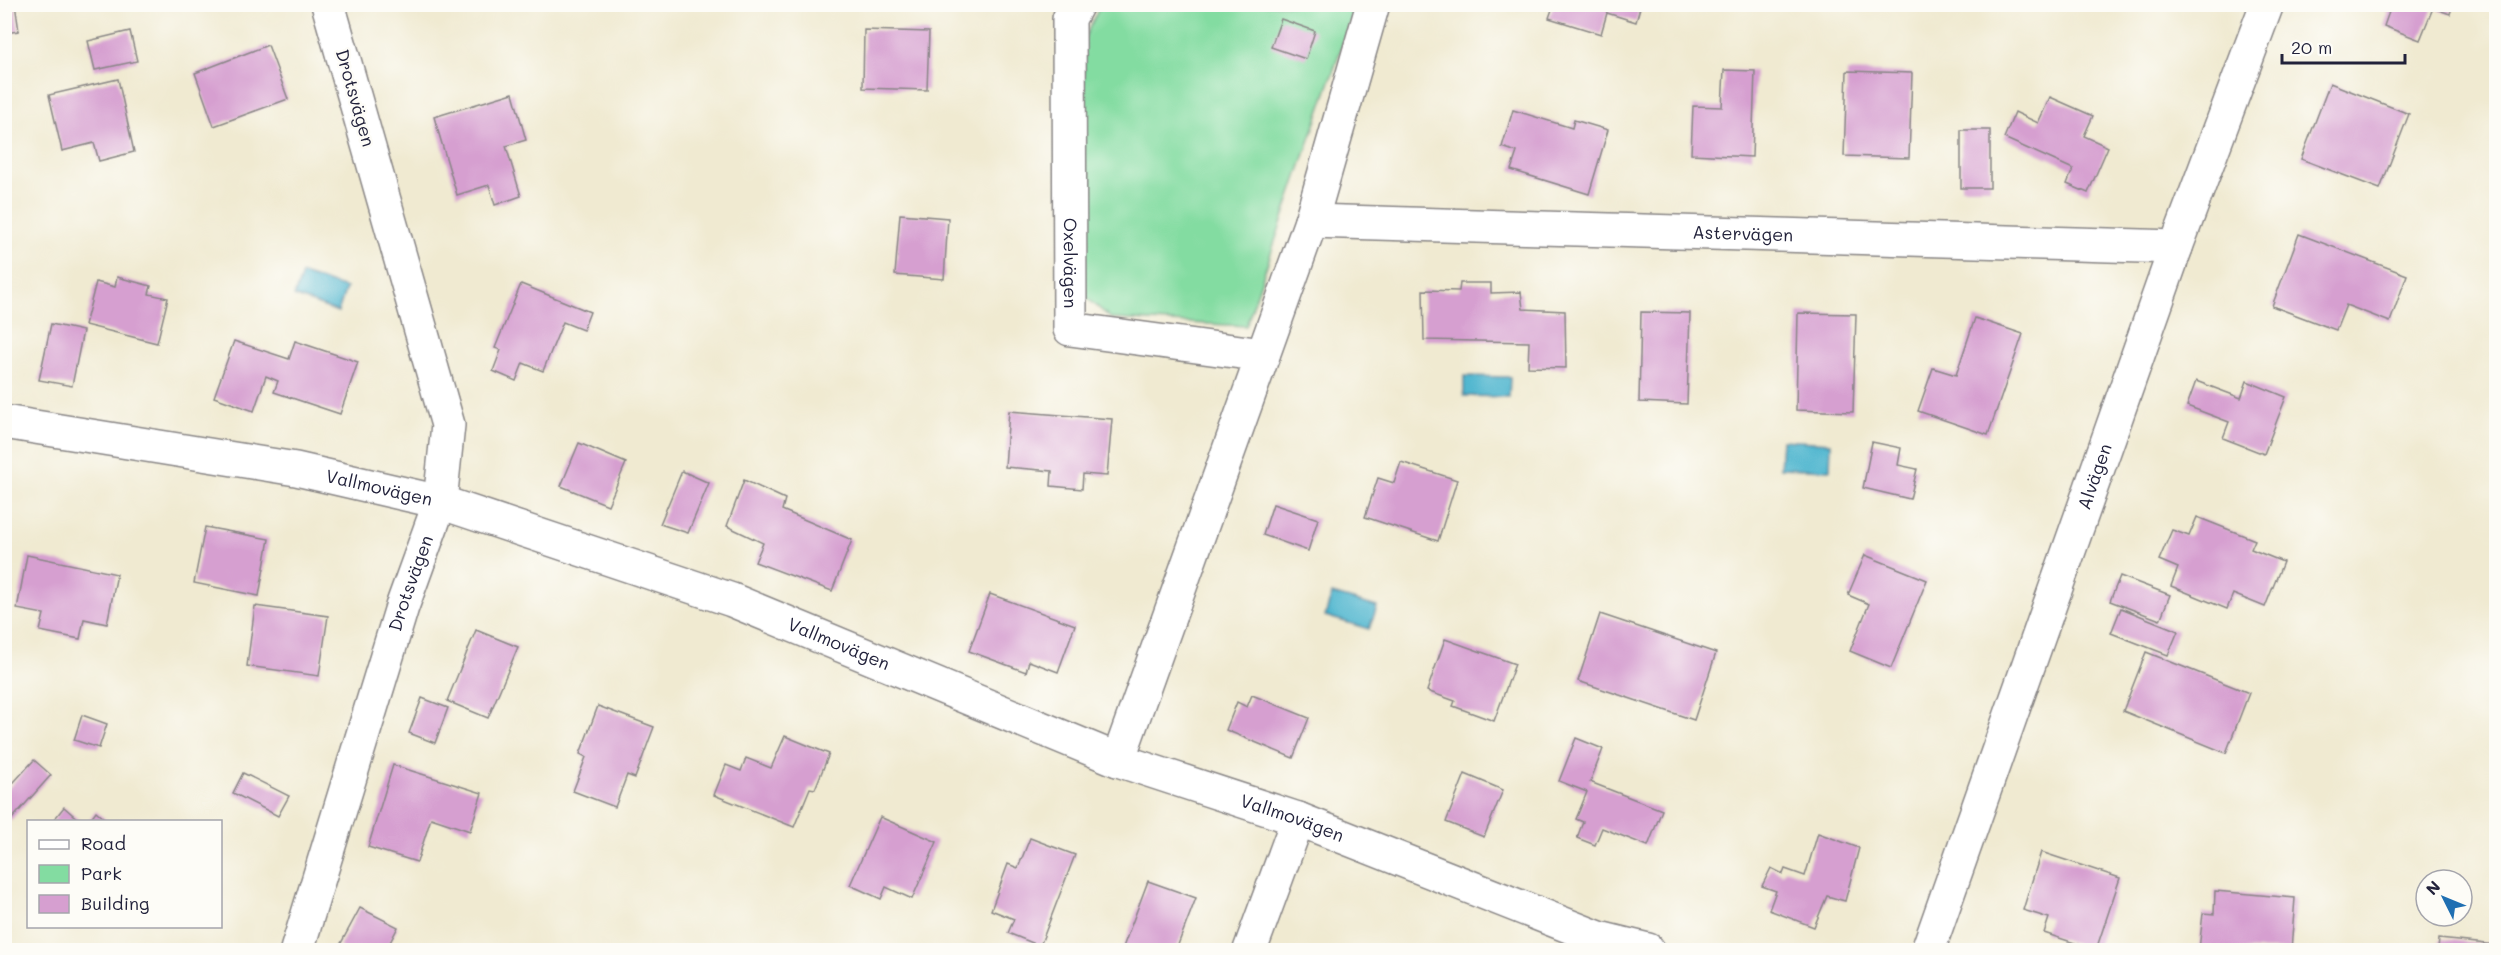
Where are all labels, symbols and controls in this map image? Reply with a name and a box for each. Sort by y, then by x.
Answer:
scale bar [2282,27,2405,65]
text: 20 m [2291,35,2332,59]
street label: Drotsvägen [331,46,381,149]
street label: Oxelvägen [1059,218,1083,308]
street label: Astervägen [1692,219,1794,246]
street label: Alvägen [2071,440,2117,513]
street label: Vallmovägen [324,463,435,511]
street label: Drotsvägen [382,532,438,634]
street label: Vallmovägen [784,611,894,675]
street label: Vallmovägen [1238,788,1348,847]
legend [27,820,222,928]
text: Road [81,831,126,855]
text: Park [81,861,122,885]
north arrow [2414,868,2474,928]
text: N [2421,876,2444,899]
text: Building [81,891,149,915]

